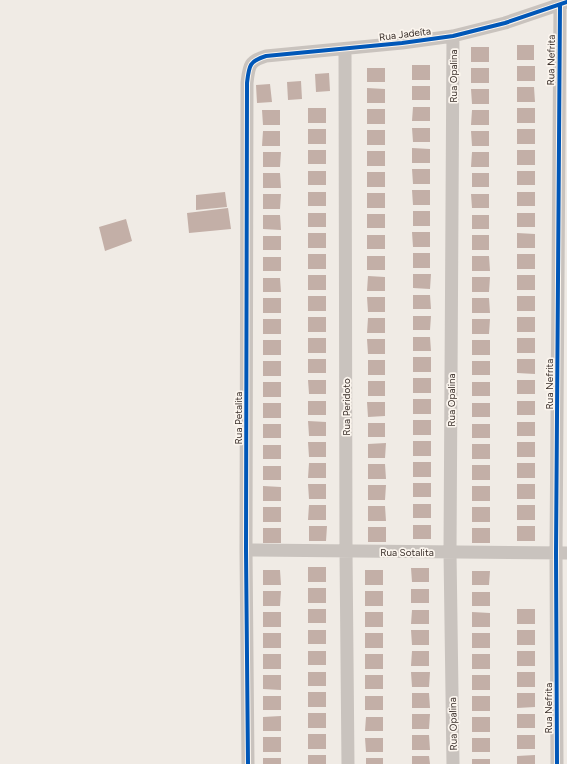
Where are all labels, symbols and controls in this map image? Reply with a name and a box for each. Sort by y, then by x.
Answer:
street label: Rua Jadeíta [378,24,432,44]
street label: Rua Nefrita [544,34,558,86]
street label: Rua Opalina [447,49,460,103]
street label: Rua Nefrita [543,359,556,409]
street label: Rua Opalina [445,373,458,427]
street label: Rua Peridoto [340,378,353,436]
street label: Rua Petalita [232,392,245,444]
street label: Rua Sotalita [380,546,434,559]
street label: Rua Nefrita [542,683,555,733]
street label: Rua Opalina [446,697,460,751]

